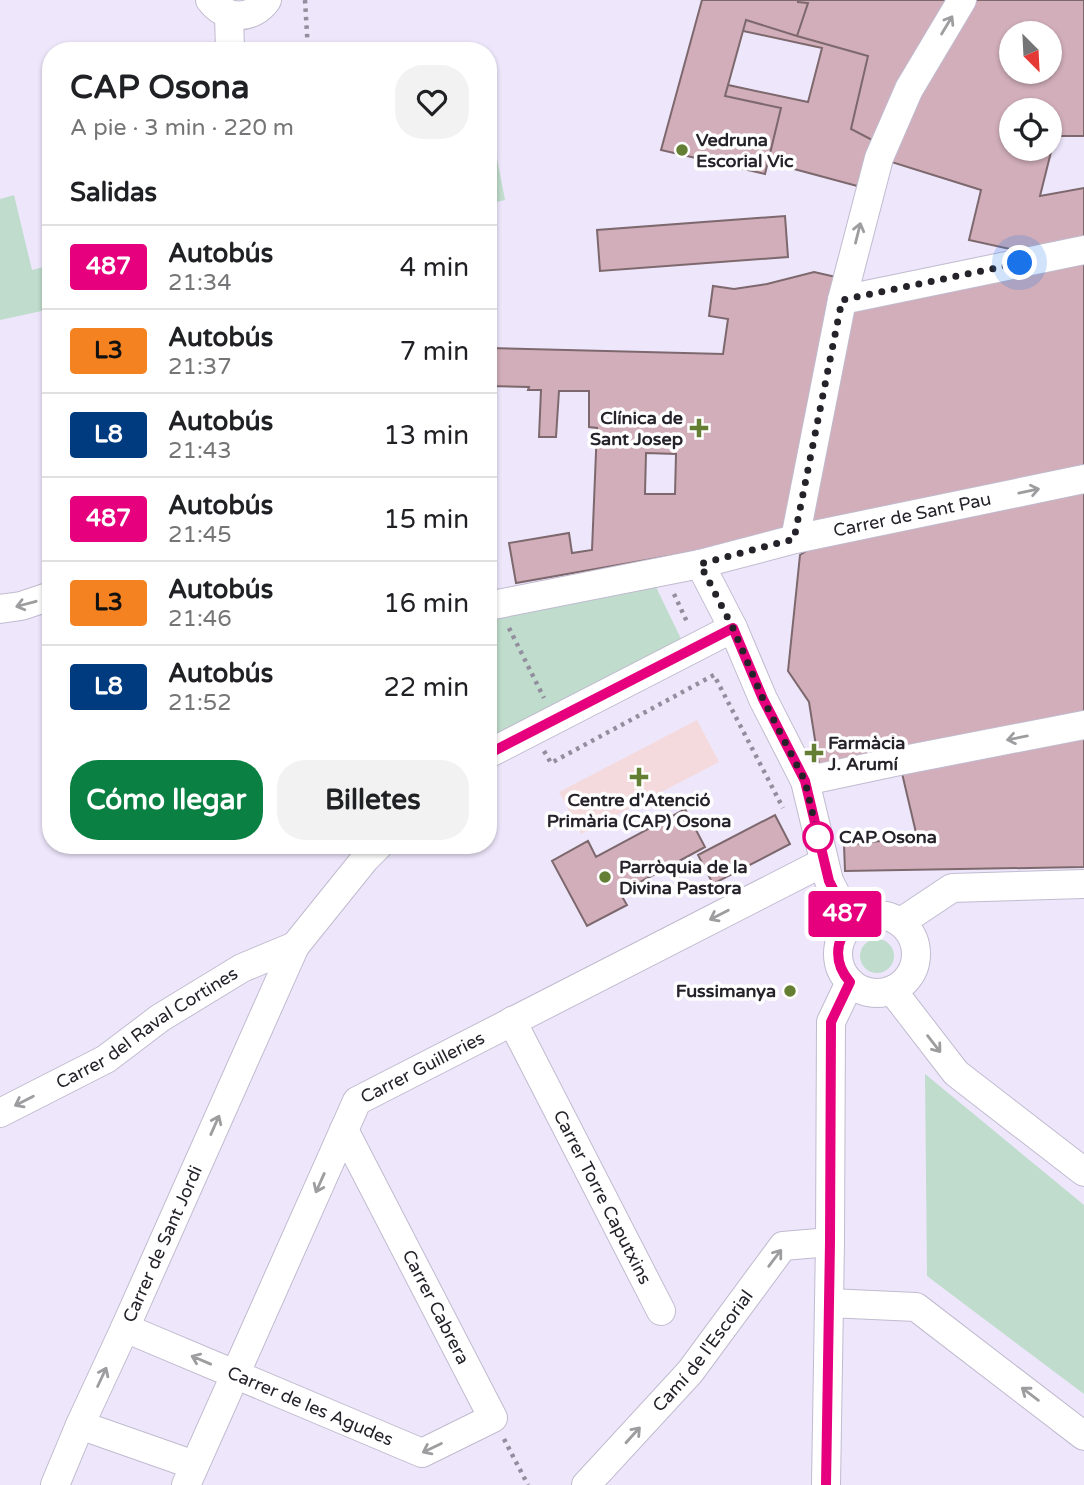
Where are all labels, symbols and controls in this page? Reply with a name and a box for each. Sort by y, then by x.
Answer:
one-way arrow [940,16,954,36]
north arrow [999,21,1062,84]
map controls [999,21,1062,161]
button: heart [395,65,469,139]
text: CAP Osona [70,68,249,107]
button: locate [999,98,1062,161]
text: A pie · 3 min · 220 m [70,114,294,142]
place label: Vedruna Escorial Vic [696,129,794,172]
marker: Vedruna Escorial Vic [674,142,690,158]
text: Salidas [70,177,157,208]
one-way arrow [852,223,865,245]
text: Autobús [168,238,273,269]
your location [1002,245,1037,280]
text: 487 [86,252,131,281]
text: 4 min [400,252,469,283]
text: 21:34 [168,269,232,297]
text: Autobús [168,322,273,353]
text: L3 [94,336,123,365]
text: 7 min [400,336,469,367]
text: 21:37 [168,353,232,381]
text: Autobús [168,406,273,437]
place label: Clínica de Sant Josep [590,407,683,450]
marker: Clínica de Sant Josep [689,418,709,438]
text: L8 [94,420,123,449]
text: 13 min [383,420,469,451]
text: 21:43 [168,437,232,465]
one-way arrow [1017,483,1040,497]
street label: Carrer de Sant Pau [831,488,993,542]
text: Autobús [168,490,273,521]
text: 487 [86,504,131,533]
text: 15 min [383,504,469,535]
text: 21:45 [168,521,232,549]
text: Autobús [168,574,273,605]
text: L3 [94,588,123,617]
text: 16 min [383,588,469,619]
one-way arrow [15,598,37,611]
text: 21:46 [168,605,232,633]
text: Autobús [168,658,273,689]
text: L8 [94,672,123,701]
text: 22 min [383,672,469,703]
text: 21:52 [168,689,232,717]
place label: Farmàcia J. Arumí [827,732,905,775]
one-way arrow [1006,732,1029,745]
marker: Farmàcia J. Arumí [806,745,822,761]
button: Cómo llegar [70,760,263,840]
button: Billetes [277,760,469,840]
marker: Centre d'Atenció Primària (CAP) Osona [629,767,649,787]
place label: Centre d'Atenció Primària (CAP) Osona [547,789,731,832]
marker: CAP Osona [803,822,833,852]
place label: CAP Osona [839,826,937,848]
place label: Parròquia de la Divina Pastora [619,856,748,899]
marker: Parròquia de la Divina Pastora [597,869,613,885]
line badge: 487 [805,891,885,937]
text: 487 [822,899,868,928]
one-way arrow [709,909,730,923]
street label: Carrer del Raval Cortines [52,962,242,1094]
place label: Fussimanya [676,980,776,1002]
marker: Fussimanya [782,983,798,999]
street label: Carrer Guilleries [357,1027,488,1108]
one-way arrow [926,1034,941,1053]
one-way arrow [14,1094,34,1108]
street label: Carrer Torre Caputxins [549,1106,656,1288]
one-way arrow [209,1115,222,1136]
street label: Carrer de Sant Jordi [118,1162,207,1326]
one-way arrow [313,1172,326,1193]
street label: Carrer Cabrera [398,1246,474,1368]
one-way arrow [767,1248,782,1267]
street label: Camí de l'Escorial [648,1286,758,1417]
one-way arrow [190,1353,212,1366]
street label: Carrer de les Agudes [224,1361,397,1451]
one-way arrow [96,1367,109,1389]
one-way arrow [1021,1387,1040,1402]
one-way arrow [624,1427,641,1444]
one-way arrow [422,1442,443,1455]

